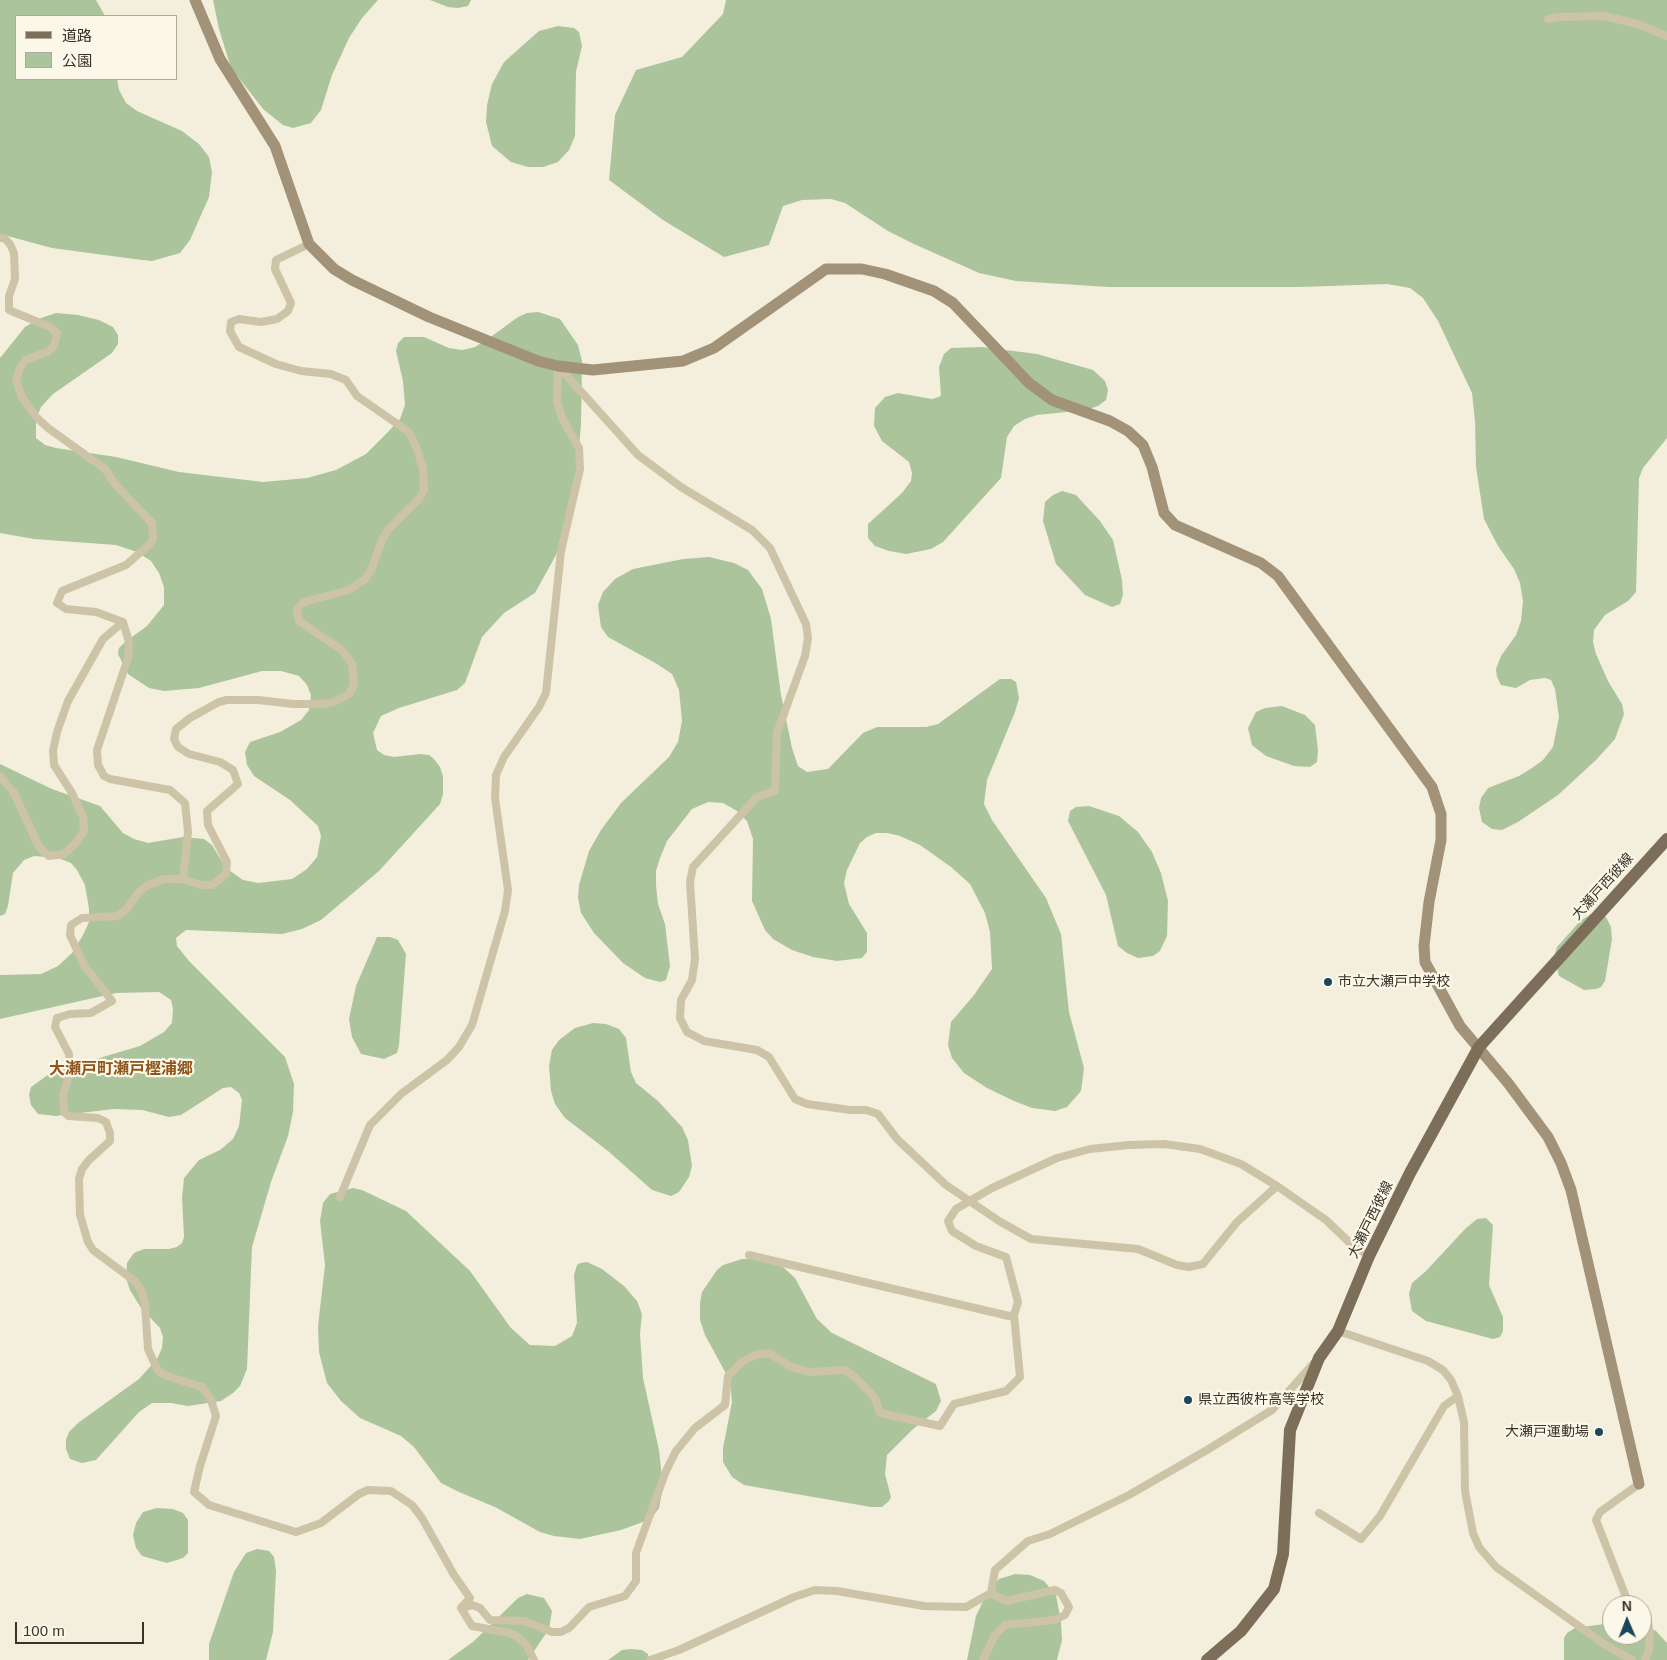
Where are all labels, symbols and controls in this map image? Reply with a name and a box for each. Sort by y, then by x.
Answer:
legend [15,15,178,80]
text: 道路 [62,27,92,44]
text: 公園 [62,52,92,69]
street label: 大瀬戸西彼線 [1569,850,1637,924]
place label: 市立大瀬戸中学校 [1338,974,1450,990]
marker: 市立大瀬戸中学校 [1322,976,1334,988]
district label: 大瀬戸町瀬戸樫浦郷 [49,1060,193,1080]
street label: 大瀬戸西彼線 [1345,1179,1397,1261]
place label: 県立西彼杵高等学校 [1198,1392,1324,1408]
marker: 県立西彼杵高等学校 [1182,1394,1194,1406]
place label: 大瀬戸運動場 [1505,1424,1589,1440]
marker: 大瀬戸運動場 [1593,1426,1605,1438]
north arrow [1602,1595,1652,1645]
text: N [1622,1598,1632,1614]
scale bar [18,1612,146,1644]
text: 100 m [23,1622,65,1639]

